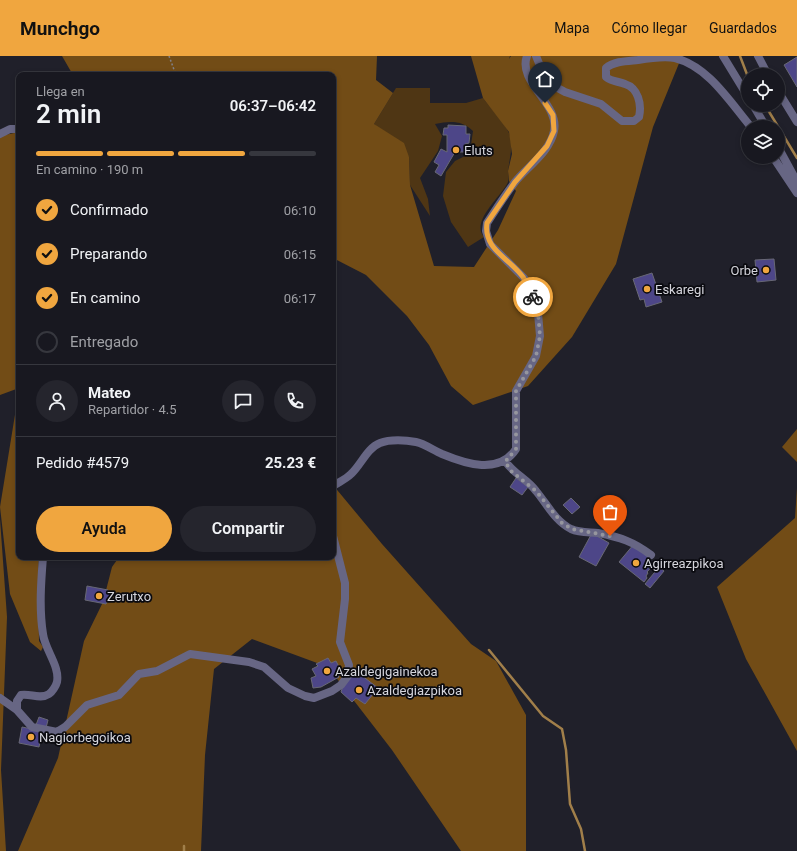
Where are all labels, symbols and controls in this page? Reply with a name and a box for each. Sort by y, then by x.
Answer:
text: Munchgo [20,17,100,40]
text: Mapa [554,20,590,36]
text: Cómo llegar [612,20,687,36]
text: Guardados [709,20,777,36]
pin [528,62,562,103]
icon: home [534,68,556,90]
map controls [741,68,785,164]
button: locate [741,68,785,112]
text: Llega en [36,84,85,99]
text: 06:37–06:42 [230,97,316,115]
text: 2 min [36,99,101,129]
button: layers [741,120,785,164]
place label: Eluts [464,143,493,158]
marker: Eluts [451,145,461,155]
text: En camino · 190 m [36,162,143,177]
icon: check [36,199,58,221]
text: Confirmado [70,201,148,219]
text: 06:10 [284,203,316,218]
icon: check [36,243,58,265]
text: Preparando [70,245,147,263]
text: 06:15 [284,247,316,262]
place label: Orbe [730,263,758,278]
marker: Orbe [761,265,771,275]
courier [513,277,553,317]
place label: Eskaregi [655,282,704,297]
marker: Eskaregi [642,284,652,294]
icon: bike [522,286,544,308]
icon: check [36,287,58,309]
text: En camino [70,289,140,307]
text: 06:17 [284,291,316,306]
text: Entregado [70,333,138,351]
button: person [36,380,78,422]
button: chat [222,380,264,422]
button: phone [274,380,316,422]
text: Mateo [88,384,131,402]
text: Repartidor · 4.5 [88,402,176,417]
text: Pedido #4579 [36,454,129,472]
text: 25.23 € [265,454,316,472]
pin [593,495,627,536]
icon: bag [599,501,621,523]
button: Ayuda [36,506,172,552]
button: Compartir [180,506,316,552]
place label: Agirreazpikoa [644,556,724,571]
marker: Agirreazpikoa [631,558,641,568]
place label: Zerutxo [107,589,151,604]
marker: Zerutxo [94,591,104,601]
place label: Azaldegigainekoa [335,664,438,679]
marker: Azaldegigainekoa [322,666,332,676]
place label: Azaldegiazpikoa [367,683,462,698]
marker: Azaldegiazpikoa [354,685,364,695]
place label: Nagiorbegoikoa [39,730,131,745]
marker: Nagiorbegoikoa [26,732,36,742]

